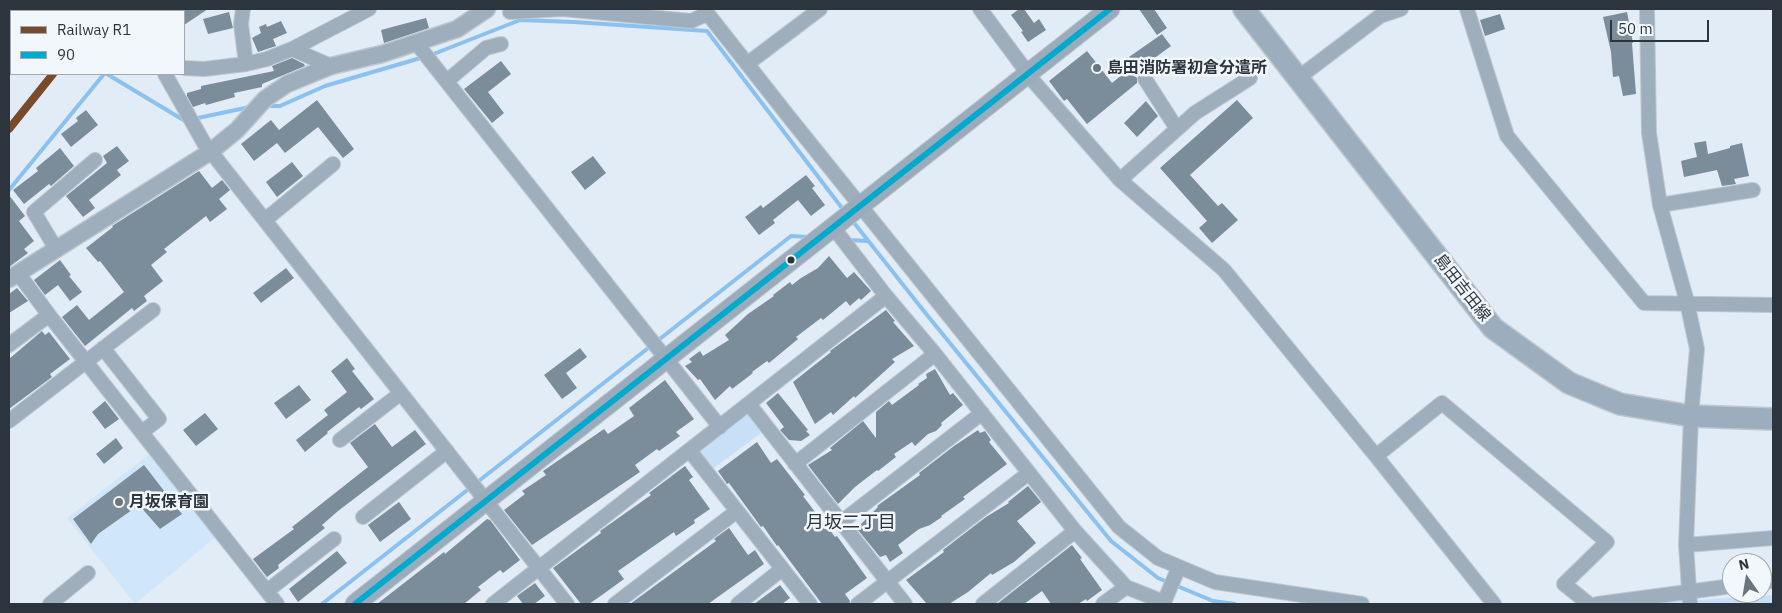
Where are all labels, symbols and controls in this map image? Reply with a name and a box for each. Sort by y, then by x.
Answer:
legend [10,10,185,75]
scale bar [1612,10,1711,42]
text: 50 m [1618,19,1653,38]
text: Railway R1 [57,20,131,39]
text: 90 [57,45,75,64]
place label: 島田消防署初倉分遣所 [1107,58,1267,78]
marker: 島田消防署初倉分遣所 [1091,62,1103,74]
street label: 島田吉田線 [1430,251,1494,325]
unlabelled marker [786,255,796,265]
place label: 月坂保育園 [129,492,209,512]
marker: 月坂保育園 [113,496,125,508]
district label: 月坂二丁目 [806,512,896,534]
north arrow [1722,553,1772,603]
text: N [1737,554,1751,574]

